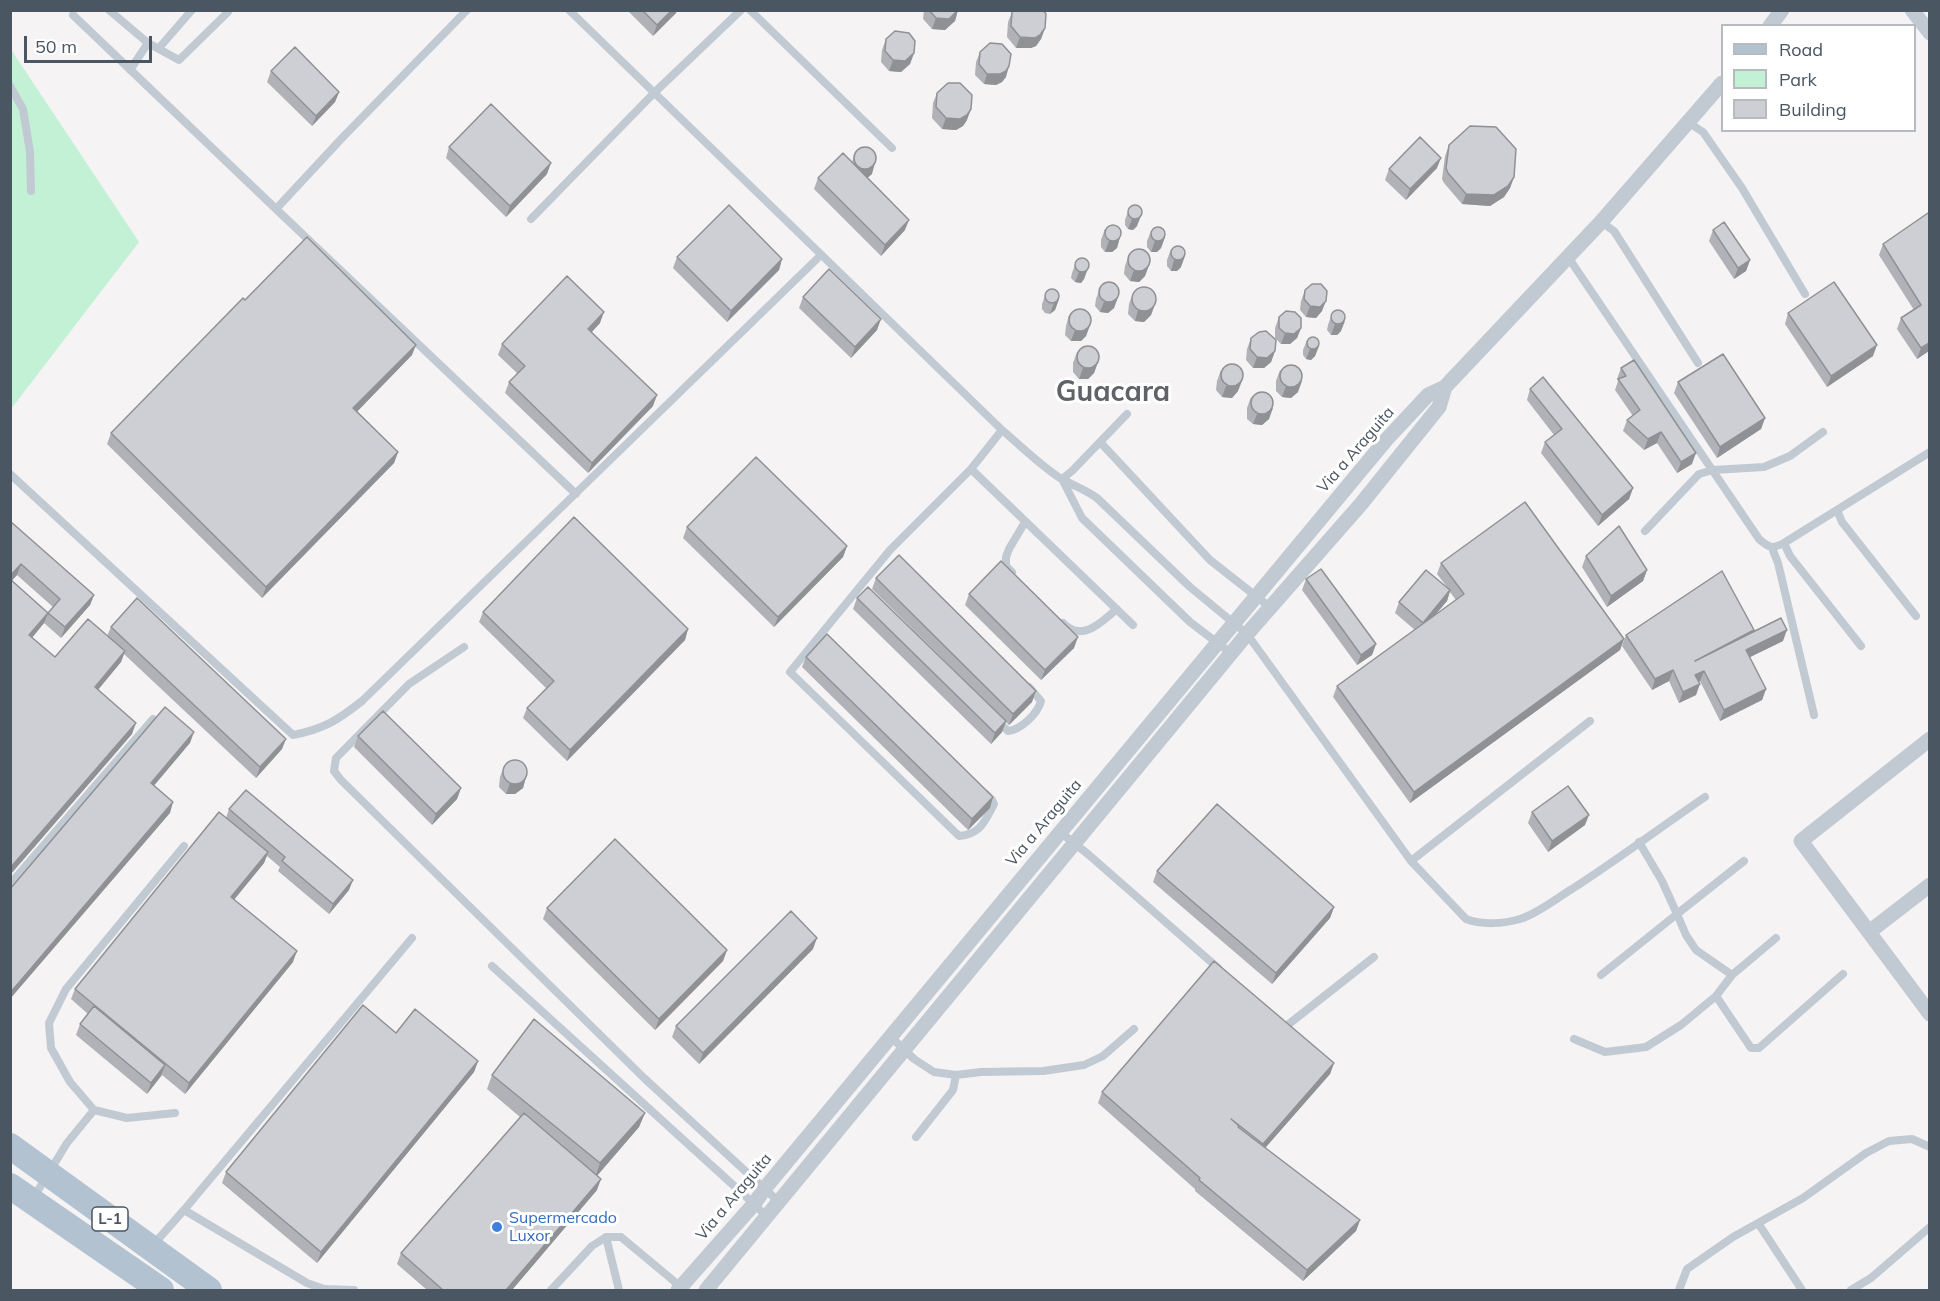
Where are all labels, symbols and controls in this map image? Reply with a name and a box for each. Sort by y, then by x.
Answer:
scale bar [27,24,154,62]
legend [1721,24,1916,132]
text: 50 m [35,35,77,58]
text: Road [1779,38,1823,61]
text: Park [1779,68,1817,91]
text: Building [1779,98,1847,121]
district label: Guacara [1056,376,1170,410]
street label: Via a Araguita [1313,403,1399,497]
street label: Via a Araguita [1002,776,1086,870]
street label: Via a Araguita [692,1150,776,1244]
road number: L-1 [92,1207,128,1231]
place label: Supermercado Luxor [509,1208,617,1246]
marker: Supermercado Luxor [490,1220,504,1234]

